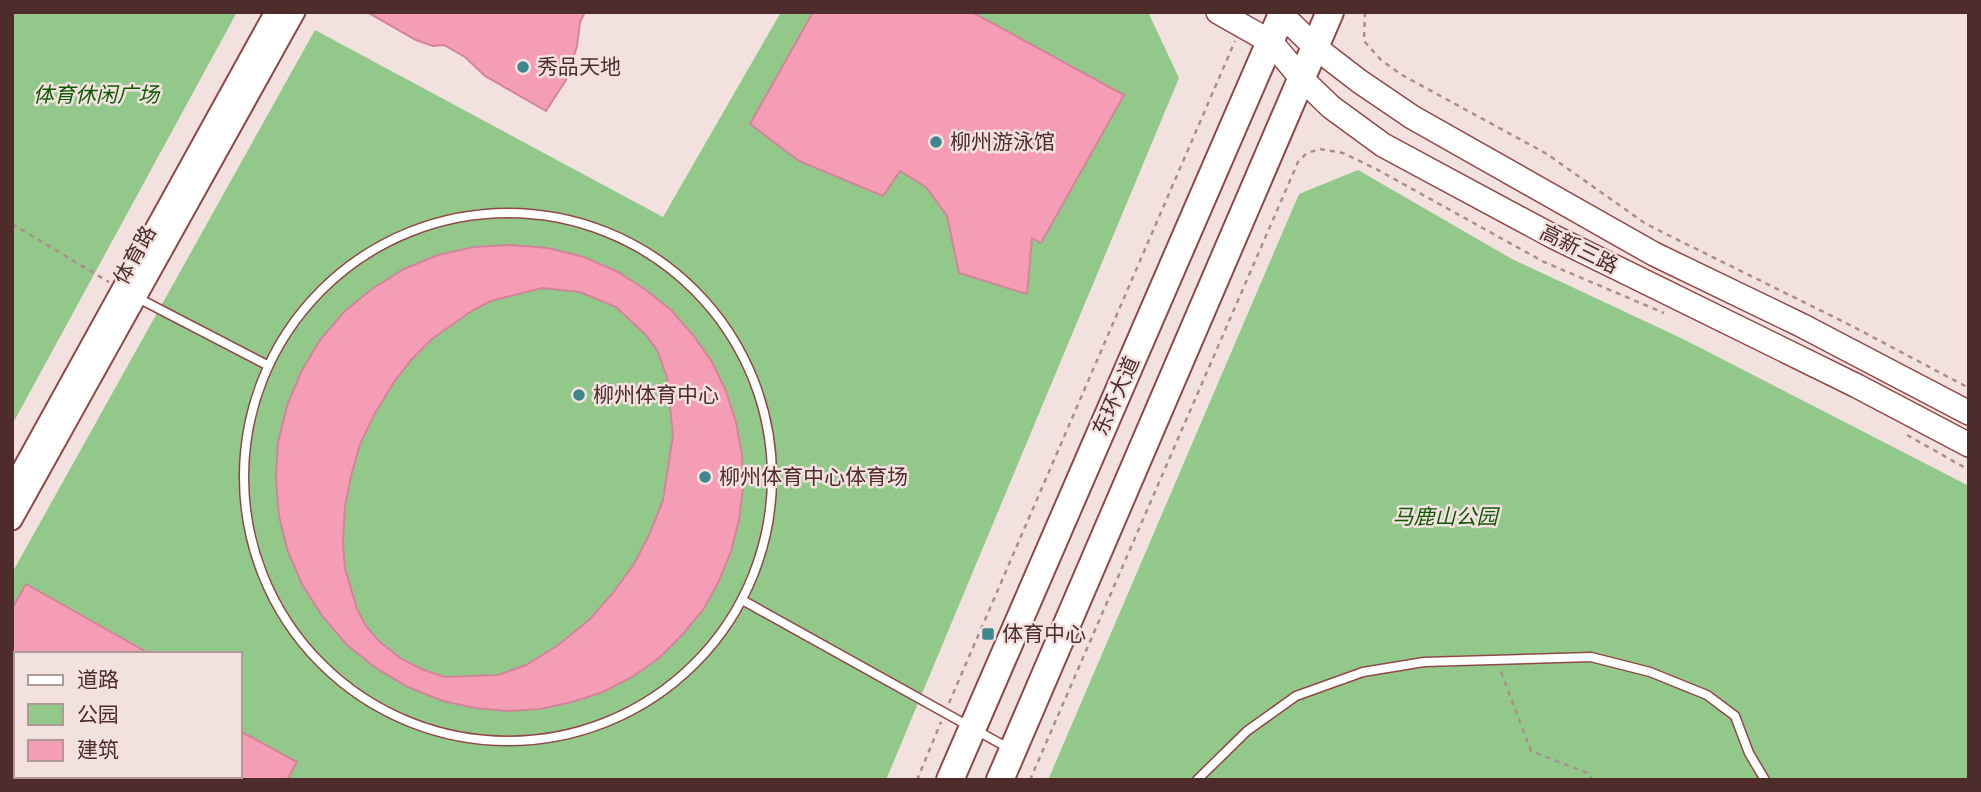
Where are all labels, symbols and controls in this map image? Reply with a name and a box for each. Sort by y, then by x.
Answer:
place label: 秀品天地 [537,51,621,79]
marker: 秀品天地 [515,59,531,75]
park label: 体育休闲广场 [33,79,161,107]
place label: 柳州游泳馆 [950,126,1055,154]
marker: 柳州游泳馆 [928,134,944,150]
street label: 高新三路 [1536,216,1624,278]
street label: 体育路 [106,220,161,288]
street label: 东环大道 [1084,351,1144,439]
place label: 柳州体育中心 [593,379,719,407]
marker: 柳州体育中心 [571,387,587,403]
place label: 柳州体育中心体育场 [719,461,908,489]
marker: 柳州体育中心体育场 [697,469,713,485]
park label: 马鹿山公园 [1393,501,1500,529]
place label: 体育中心 [1002,618,1086,646]
marker: 体育中心 [980,626,996,642]
legend [14,652,242,778]
text: 道路 [77,664,119,692]
text: 公园 [77,699,119,727]
text: 建筑 [77,734,119,762]

